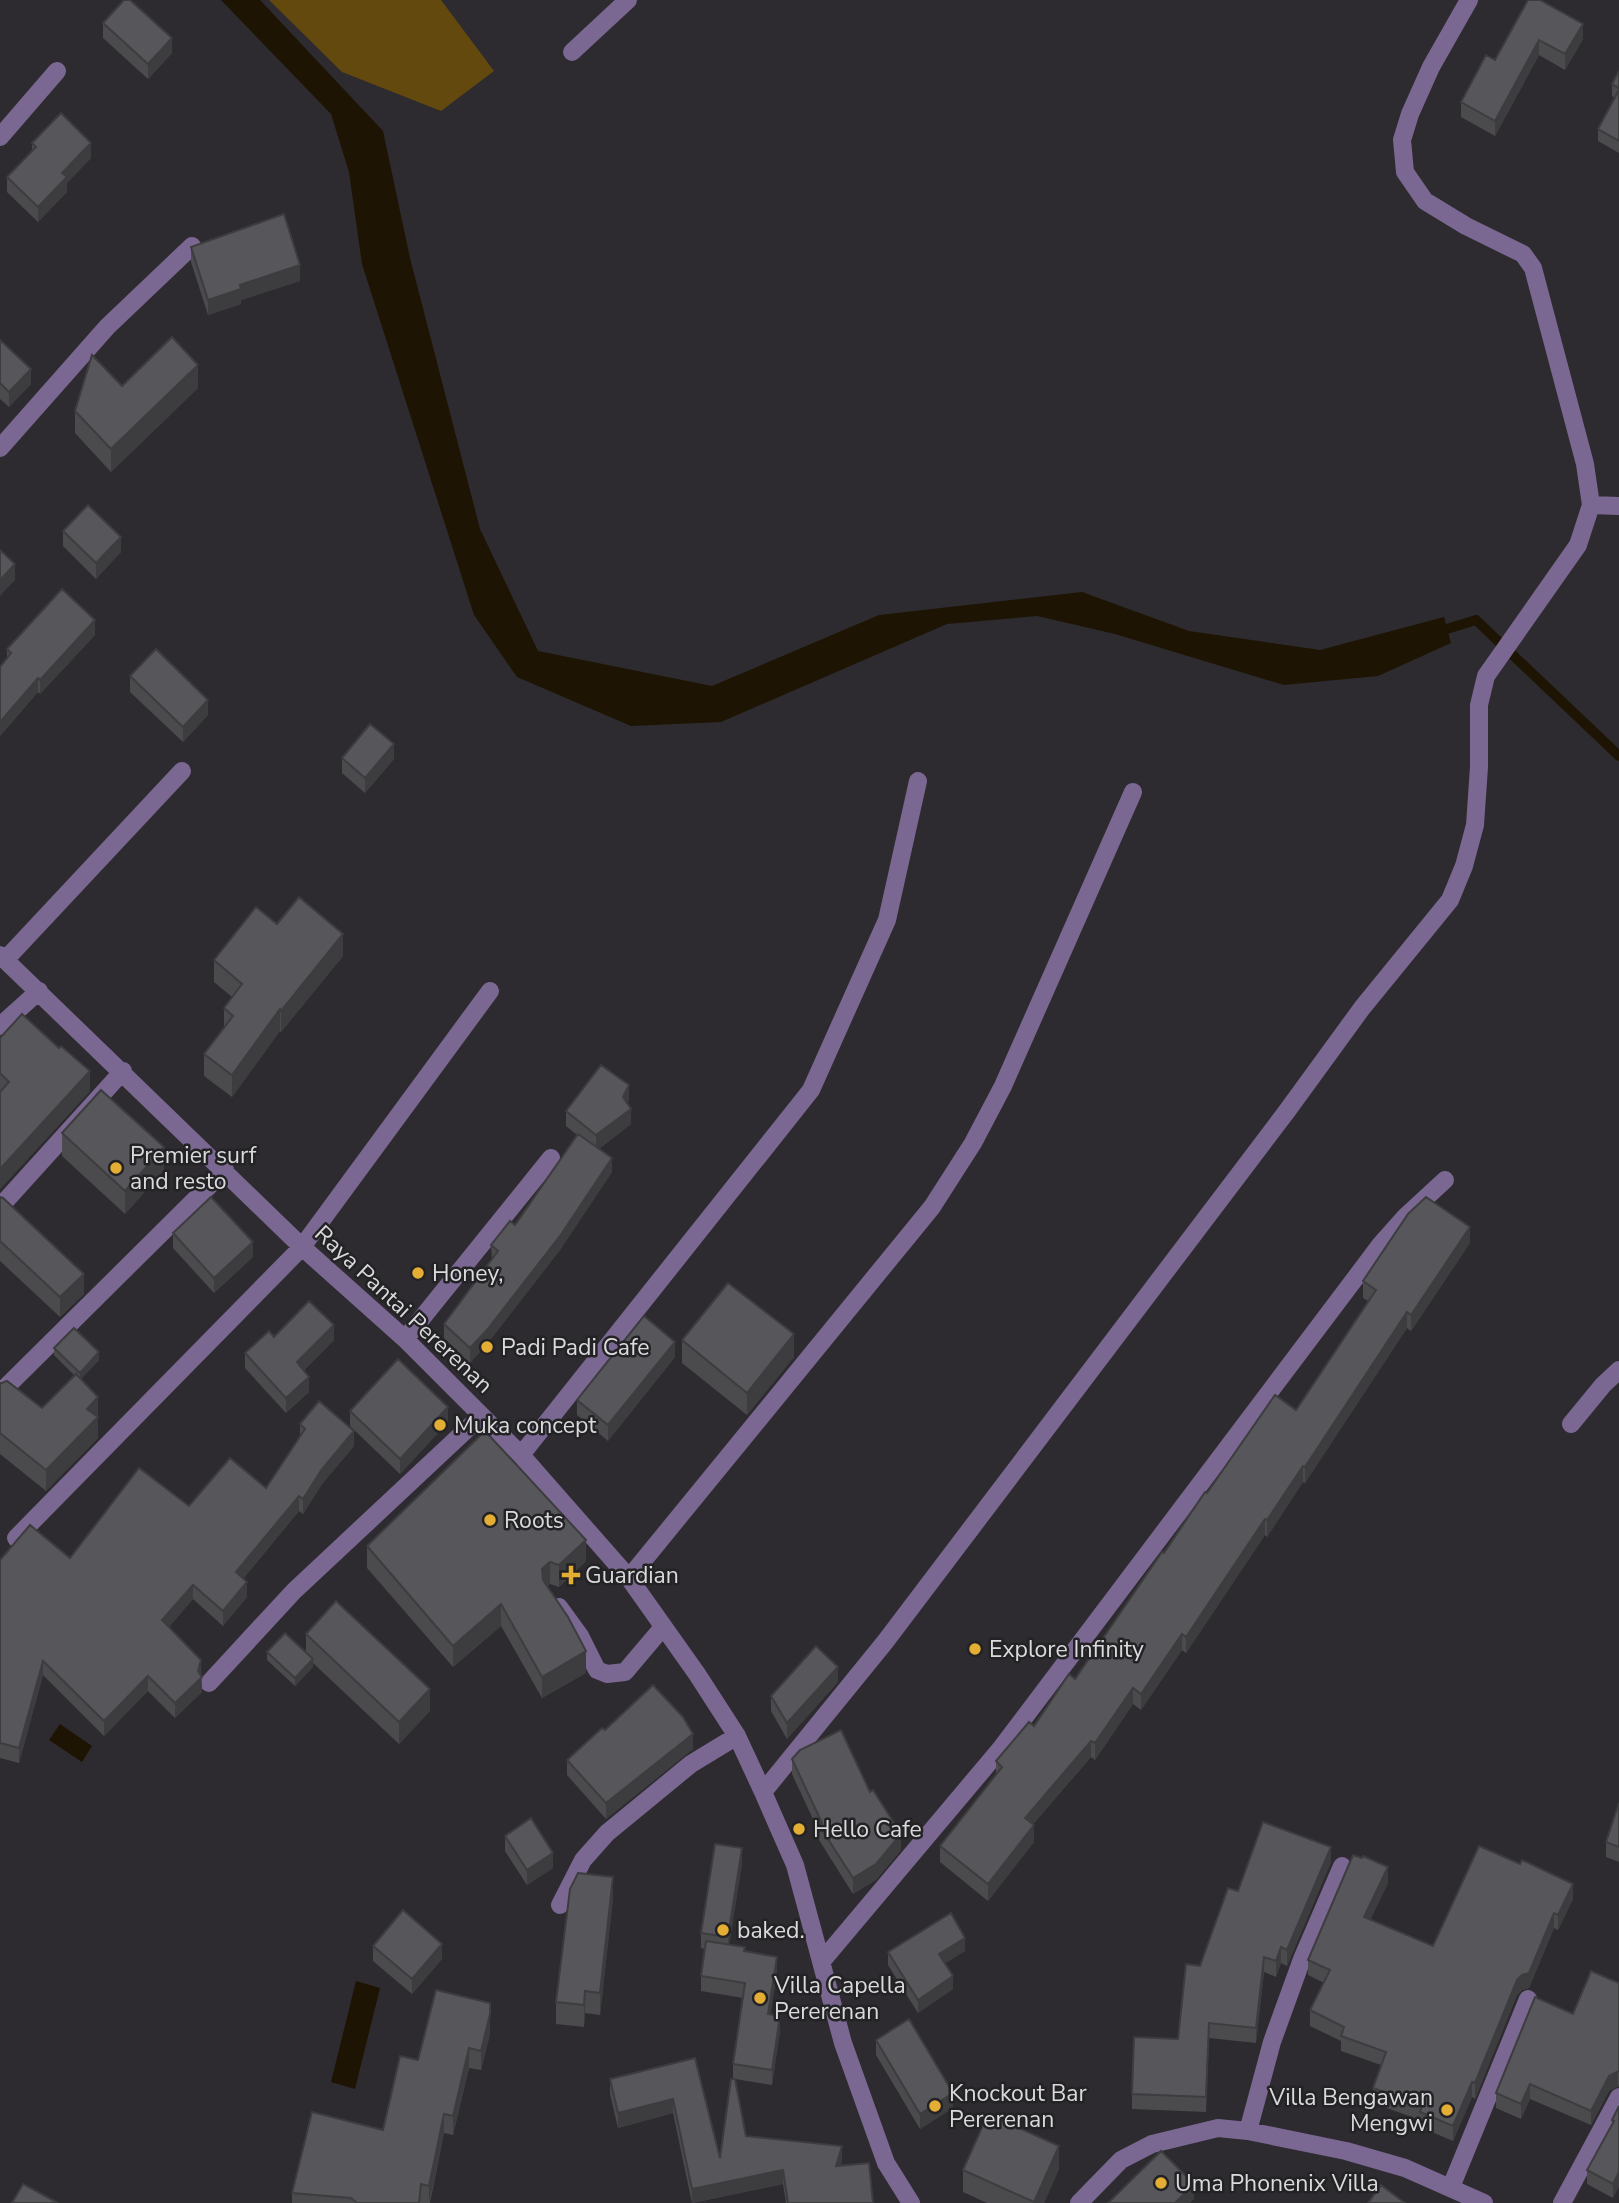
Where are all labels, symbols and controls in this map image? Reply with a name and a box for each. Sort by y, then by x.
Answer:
place label: Premier surf and resto [130,1140,257,1197]
marker: Premier surf and resto [108,1160,124,1176]
street label: Raya Pantai Pererenan [308,1219,499,1400]
place label: Honey, [432,1258,503,1289]
marker: Honey, [410,1265,426,1281]
place label: Padi Padi Cafe [501,1332,650,1363]
marker: Padi Padi Cafe [479,1339,495,1355]
place label: Muka concept [454,1410,597,1441]
marker: Muka concept [432,1417,448,1433]
place label: Roots [504,1505,564,1536]
marker: Roots [482,1512,498,1528]
place label: Guardian [585,1560,679,1591]
marker: Guardian [563,1567,579,1583]
place label: Explore Infinity [989,1634,1144,1665]
marker: Explore Infinity [967,1641,983,1657]
place label: Hello Cafe [813,1814,922,1845]
marker: Hello Cafe [791,1821,807,1837]
place label: baked. [737,1915,805,1946]
marker: baked. [715,1922,731,1938]
place label: Villa Capella Pererenan [773,1970,906,2027]
marker: Villa Capella Pererenan [752,1990,768,2006]
place label: Knockout Bar Pererenan [949,2078,1087,2135]
place label: Villa Bengawan Mengwi [1268,2082,1433,2139]
marker: Knockout Bar Pererenan [927,2098,943,2114]
marker: Villa Bengawan Mengwi [1439,2102,1455,2118]
place label: Uma Phonenix Villa [1175,2168,1379,2199]
marker: Uma Phonenix Villa [1153,2175,1169,2191]

